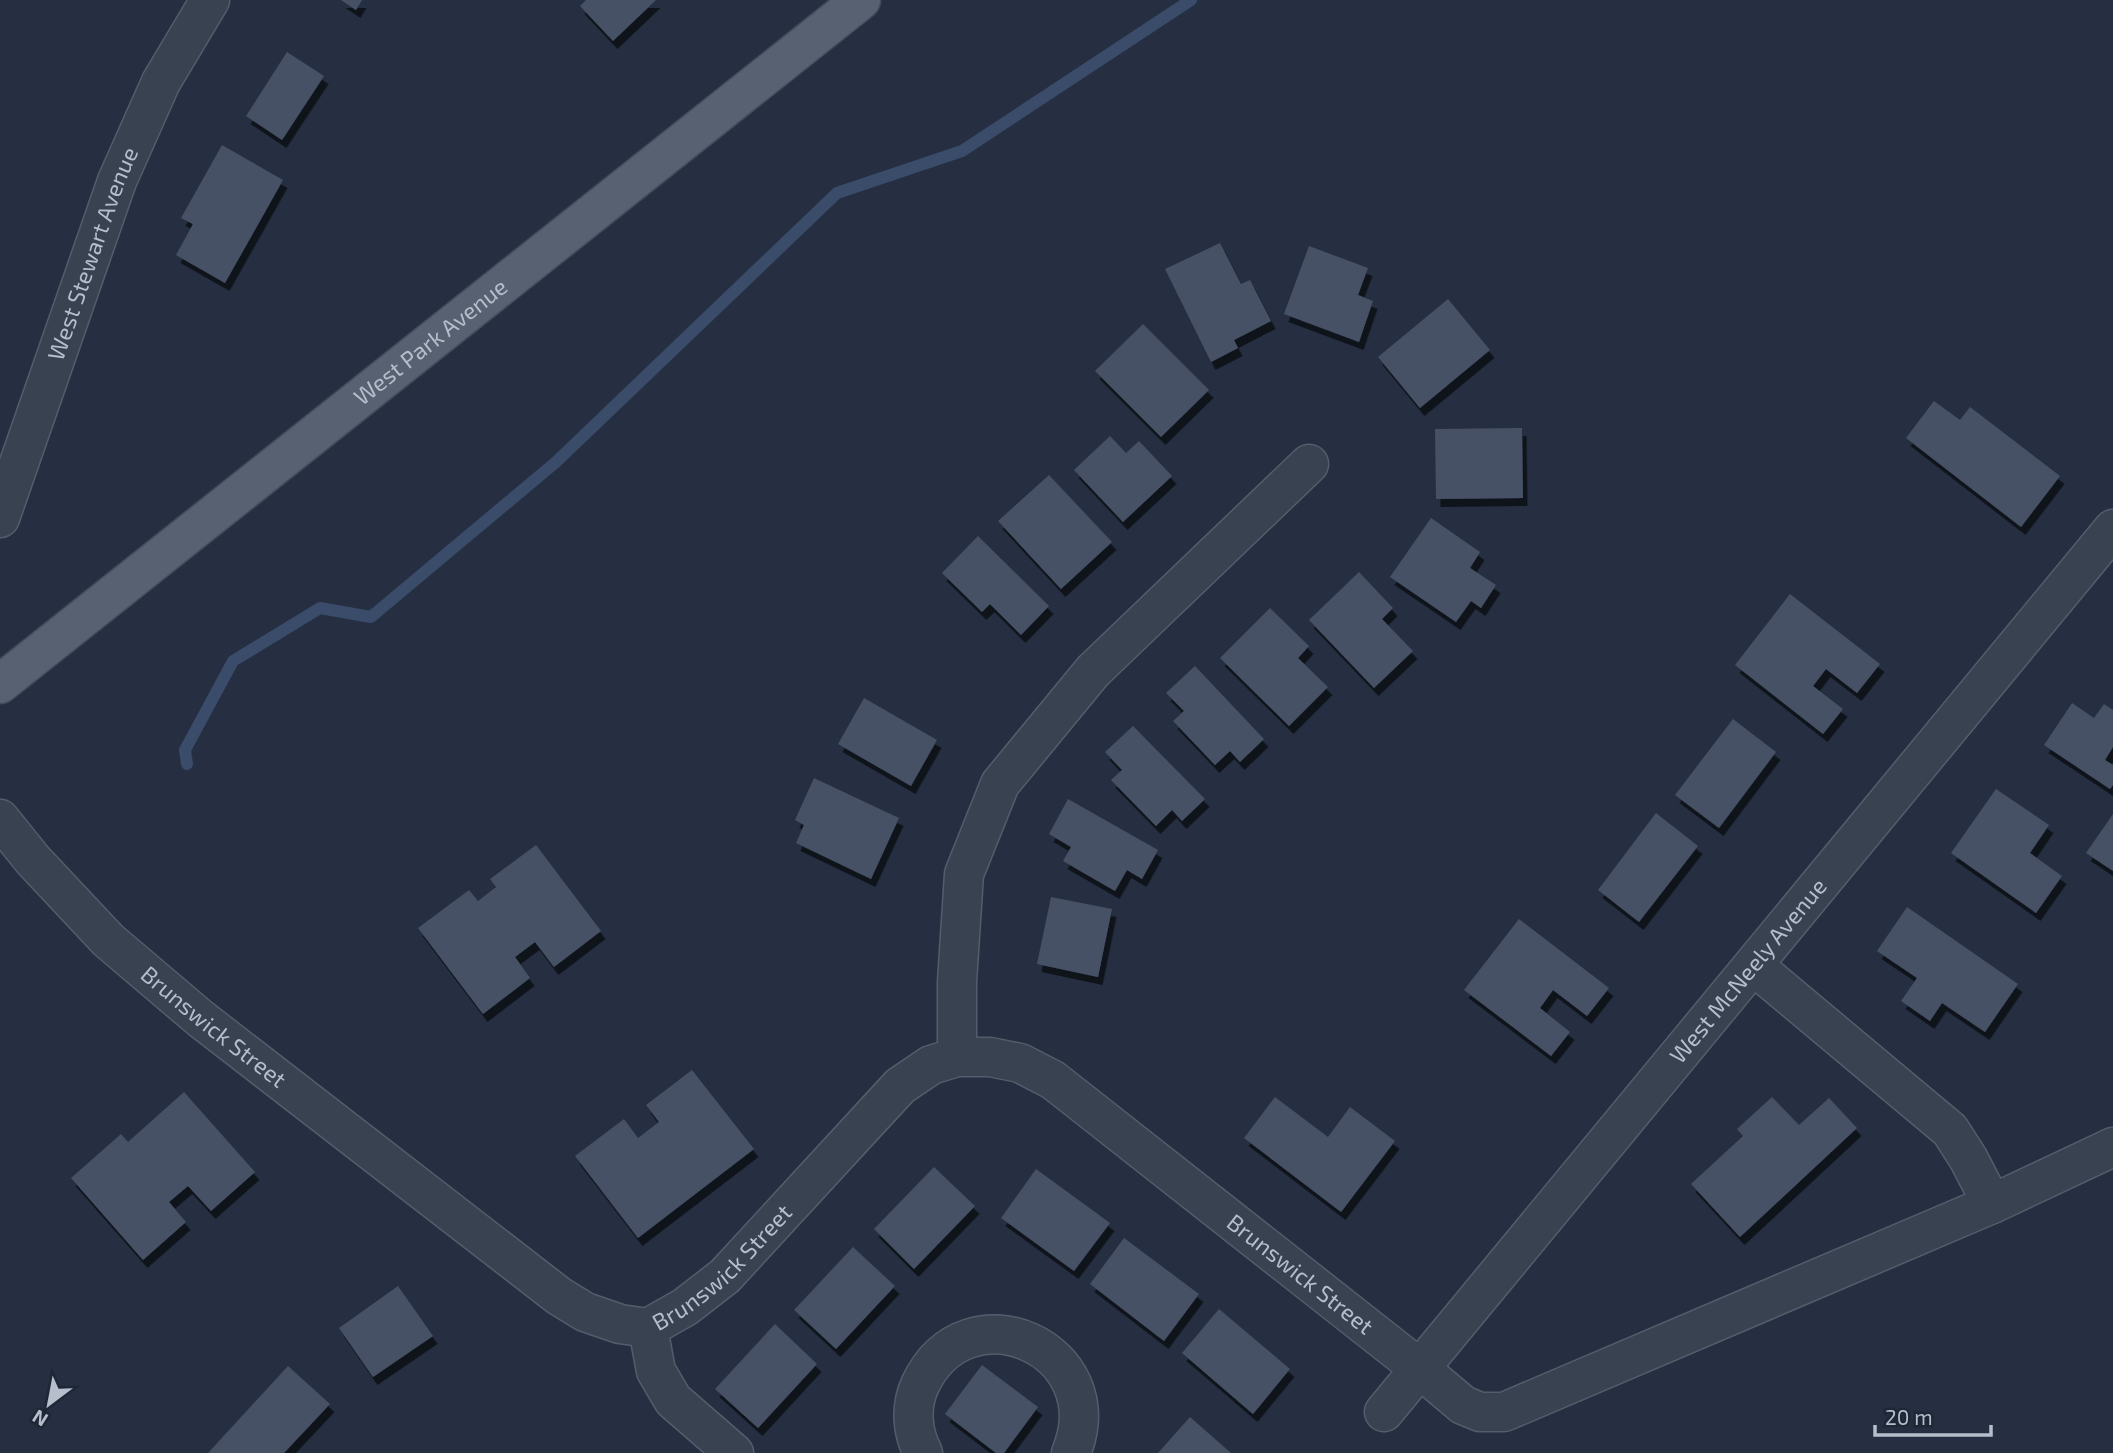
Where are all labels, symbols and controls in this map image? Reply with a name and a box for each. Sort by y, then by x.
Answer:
street label: West Stewart Avenue [41,142,143,364]
street label: West Park Avenue [348,272,512,411]
street label: West McNeely Avenue [1663,872,1832,1068]
street label: Brunswick Street [136,959,292,1093]
street label: Brunswick Street [647,1198,797,1336]
street label: Brunswick Street [1222,1208,1380,1340]
north arrow [14,1369,84,1439]
scale bar [1875,1394,1990,1438]
text: 20 m [1885,1404,1933,1429]
text: N [28,1405,52,1432]

